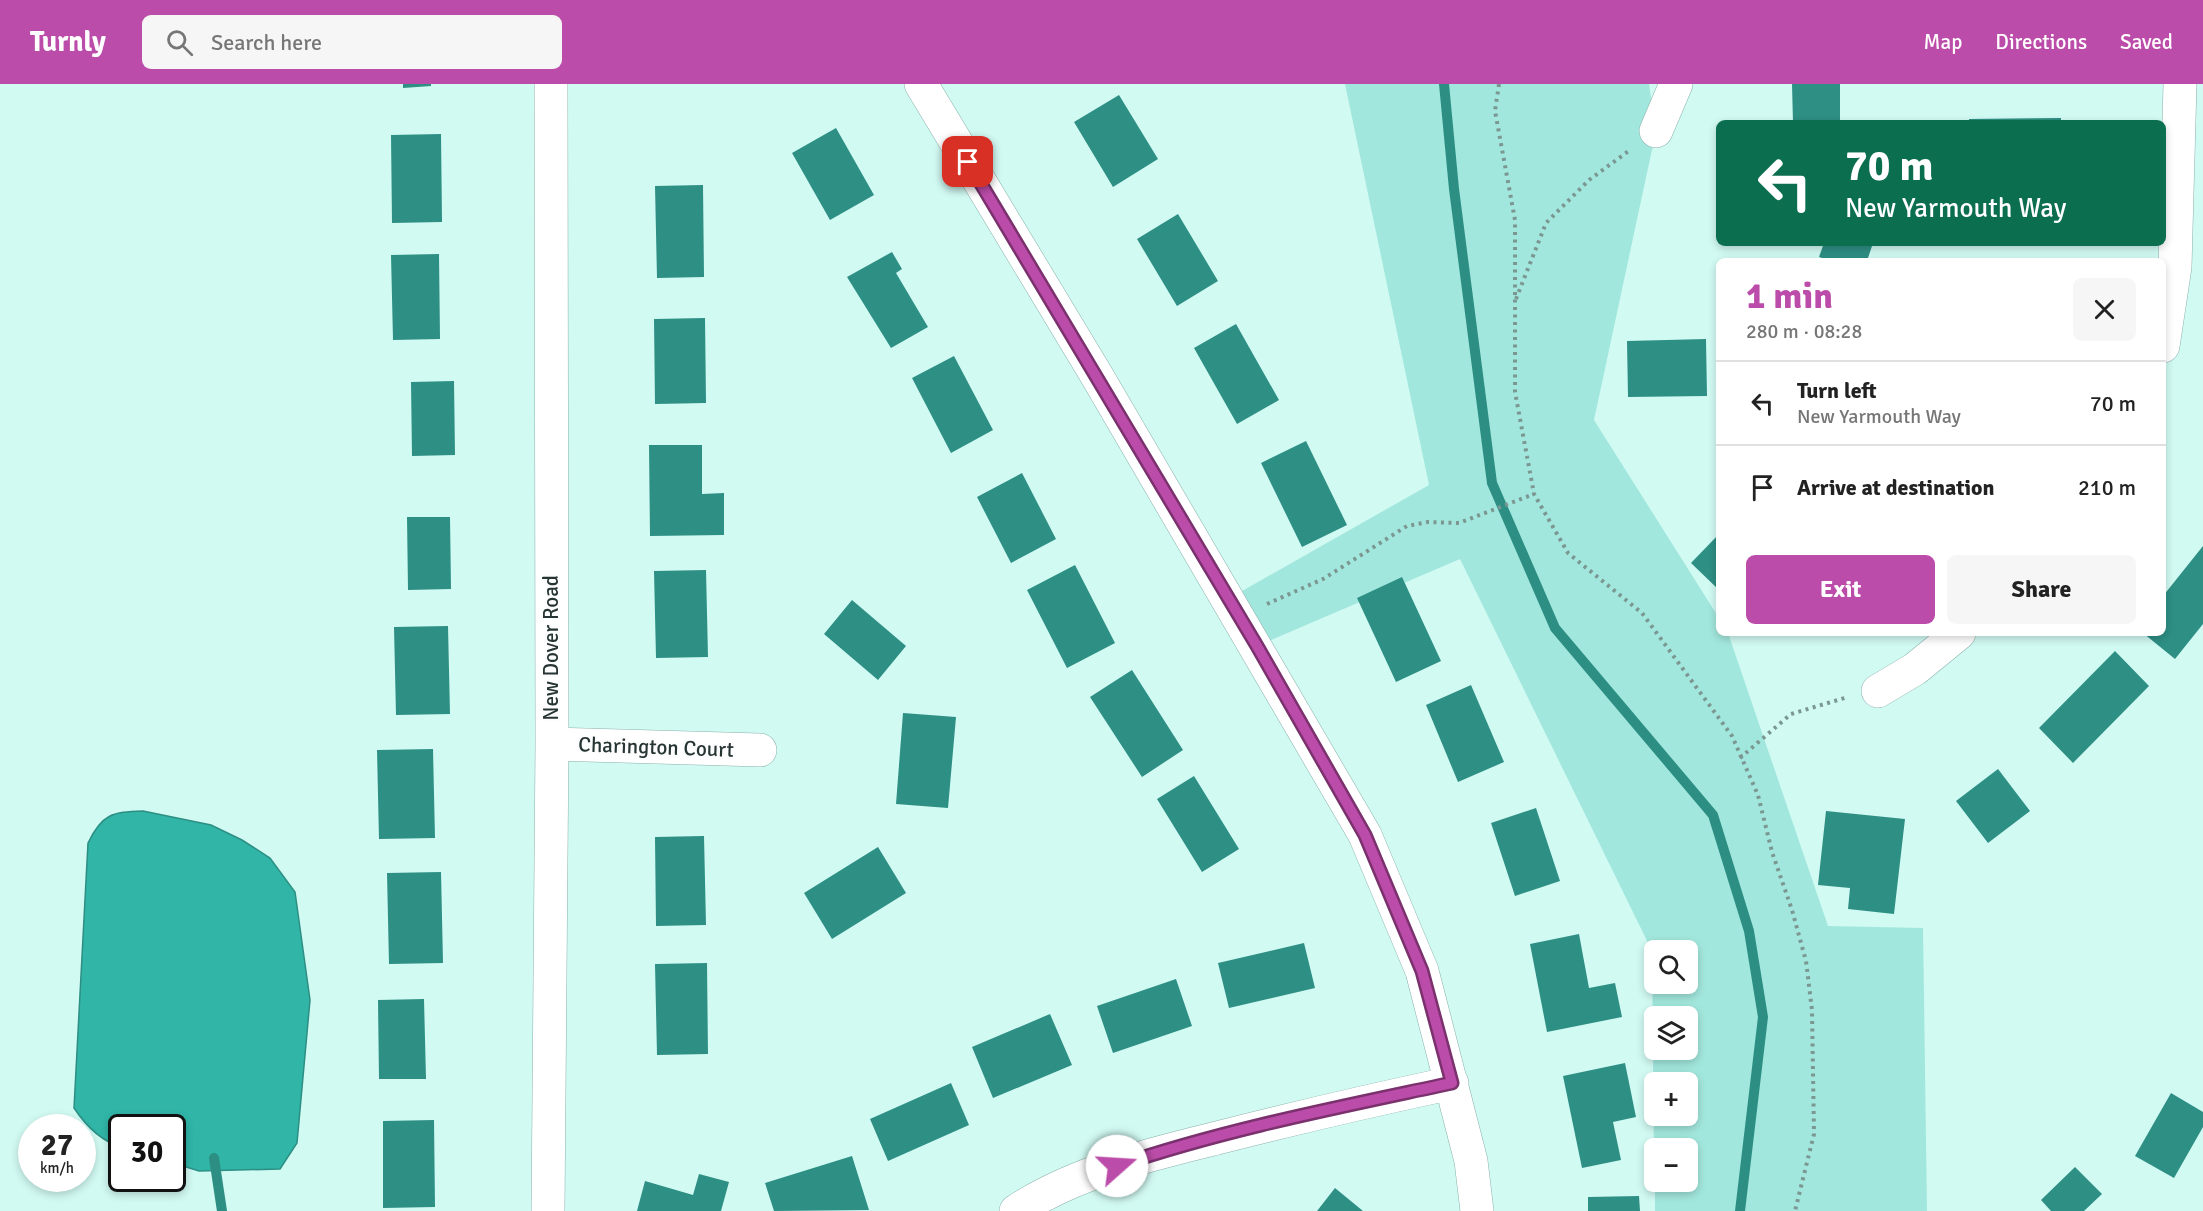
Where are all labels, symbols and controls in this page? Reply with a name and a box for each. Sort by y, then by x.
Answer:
search box [142,15,562,69]
text: Turnly [30,25,106,59]
icon: search [163,26,196,59]
text: Search here [211,29,322,56]
text: Map [1924,29,1962,55]
text: Directions [1995,29,2087,55]
text: Saved [2120,29,2173,55]
pin [942,136,993,187]
text: 70 m [1845,141,1934,192]
icon: left [1746,144,1824,222]
icon: arrive [951,145,984,178]
text: New Yarmouth Way [1845,192,2066,225]
text: 1 min [1746,274,1833,319]
button: close [2073,278,2136,341]
text: 280 m · 08:28 [1746,319,1862,344]
text: Turn left [1797,377,1877,404]
icon: left [1746,387,1779,420]
text: 70 m [2090,390,2136,417]
text: New Yarmouth Way [1797,404,1961,429]
icon: arrive [1746,471,1779,504]
text: Arrive at destination [1797,474,1994,501]
text: 210 m [2078,474,2136,501]
button: Exit [1746,555,1935,624]
button: Share [1947,555,2136,624]
street label: New Dover Road [538,575,564,721]
street label: Charington Court [578,731,734,763]
map controls [1644,940,1698,1192]
button: search [1644,940,1698,994]
button: layers [1644,1006,1698,1060]
button: + [1644,1072,1698,1126]
speed limit sign: 30 [108,1114,186,1192]
text: 27 [41,1127,73,1164]
position arrow [1085,1134,1149,1198]
button: − [1644,1138,1698,1192]
text: km/h [40,1159,74,1177]

